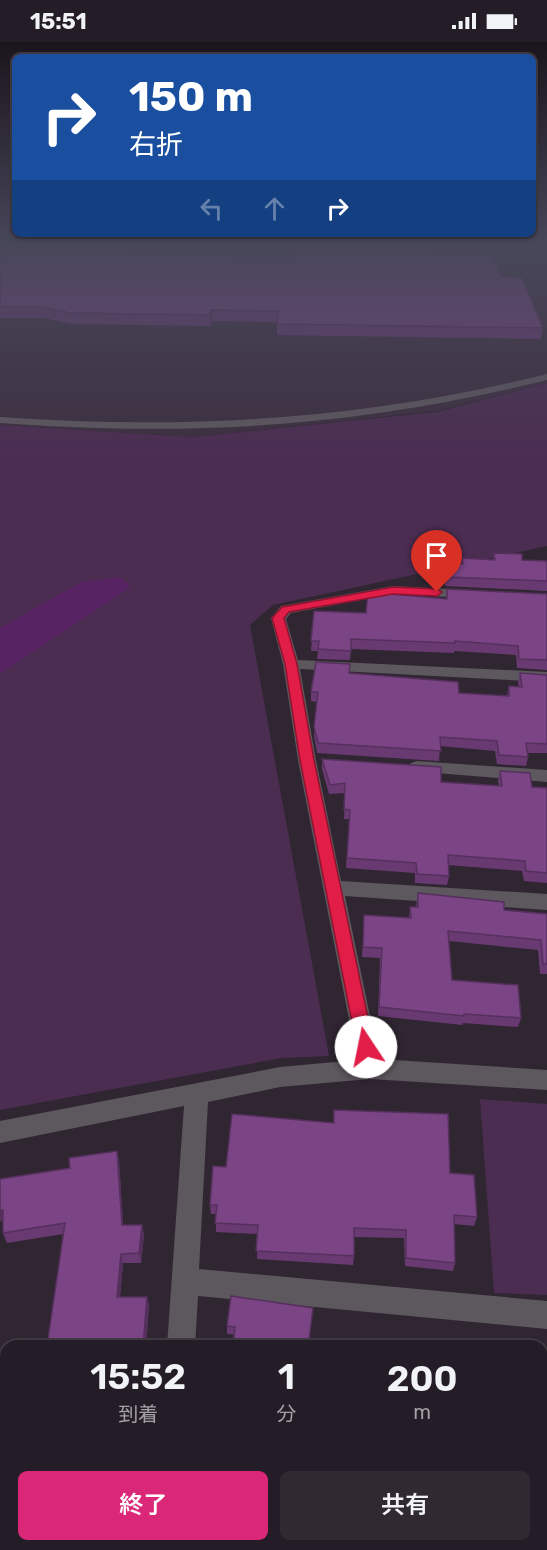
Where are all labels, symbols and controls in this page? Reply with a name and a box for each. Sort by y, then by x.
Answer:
text: 15:51 [30,8,87,35]
text: 150 m [129,72,253,122]
icon: right [30,78,108,156]
text: 右折 [129,129,183,161]
icon: left [195,192,228,225]
icon: ahead [258,192,291,225]
icon: right [321,192,354,225]
pin [411,530,462,592]
icon: arrive [420,539,453,572]
position arrow [334,1015,398,1079]
text: 15:52 [90,1355,186,1398]
text: 1 [278,1355,295,1398]
text: 200 [387,1357,458,1400]
text: m [413,1400,431,1424]
text: 到着 [118,1402,158,1426]
text: 分 [276,1402,296,1426]
button: 終了 [18,1471,268,1540]
button: 共有 [280,1471,530,1540]

